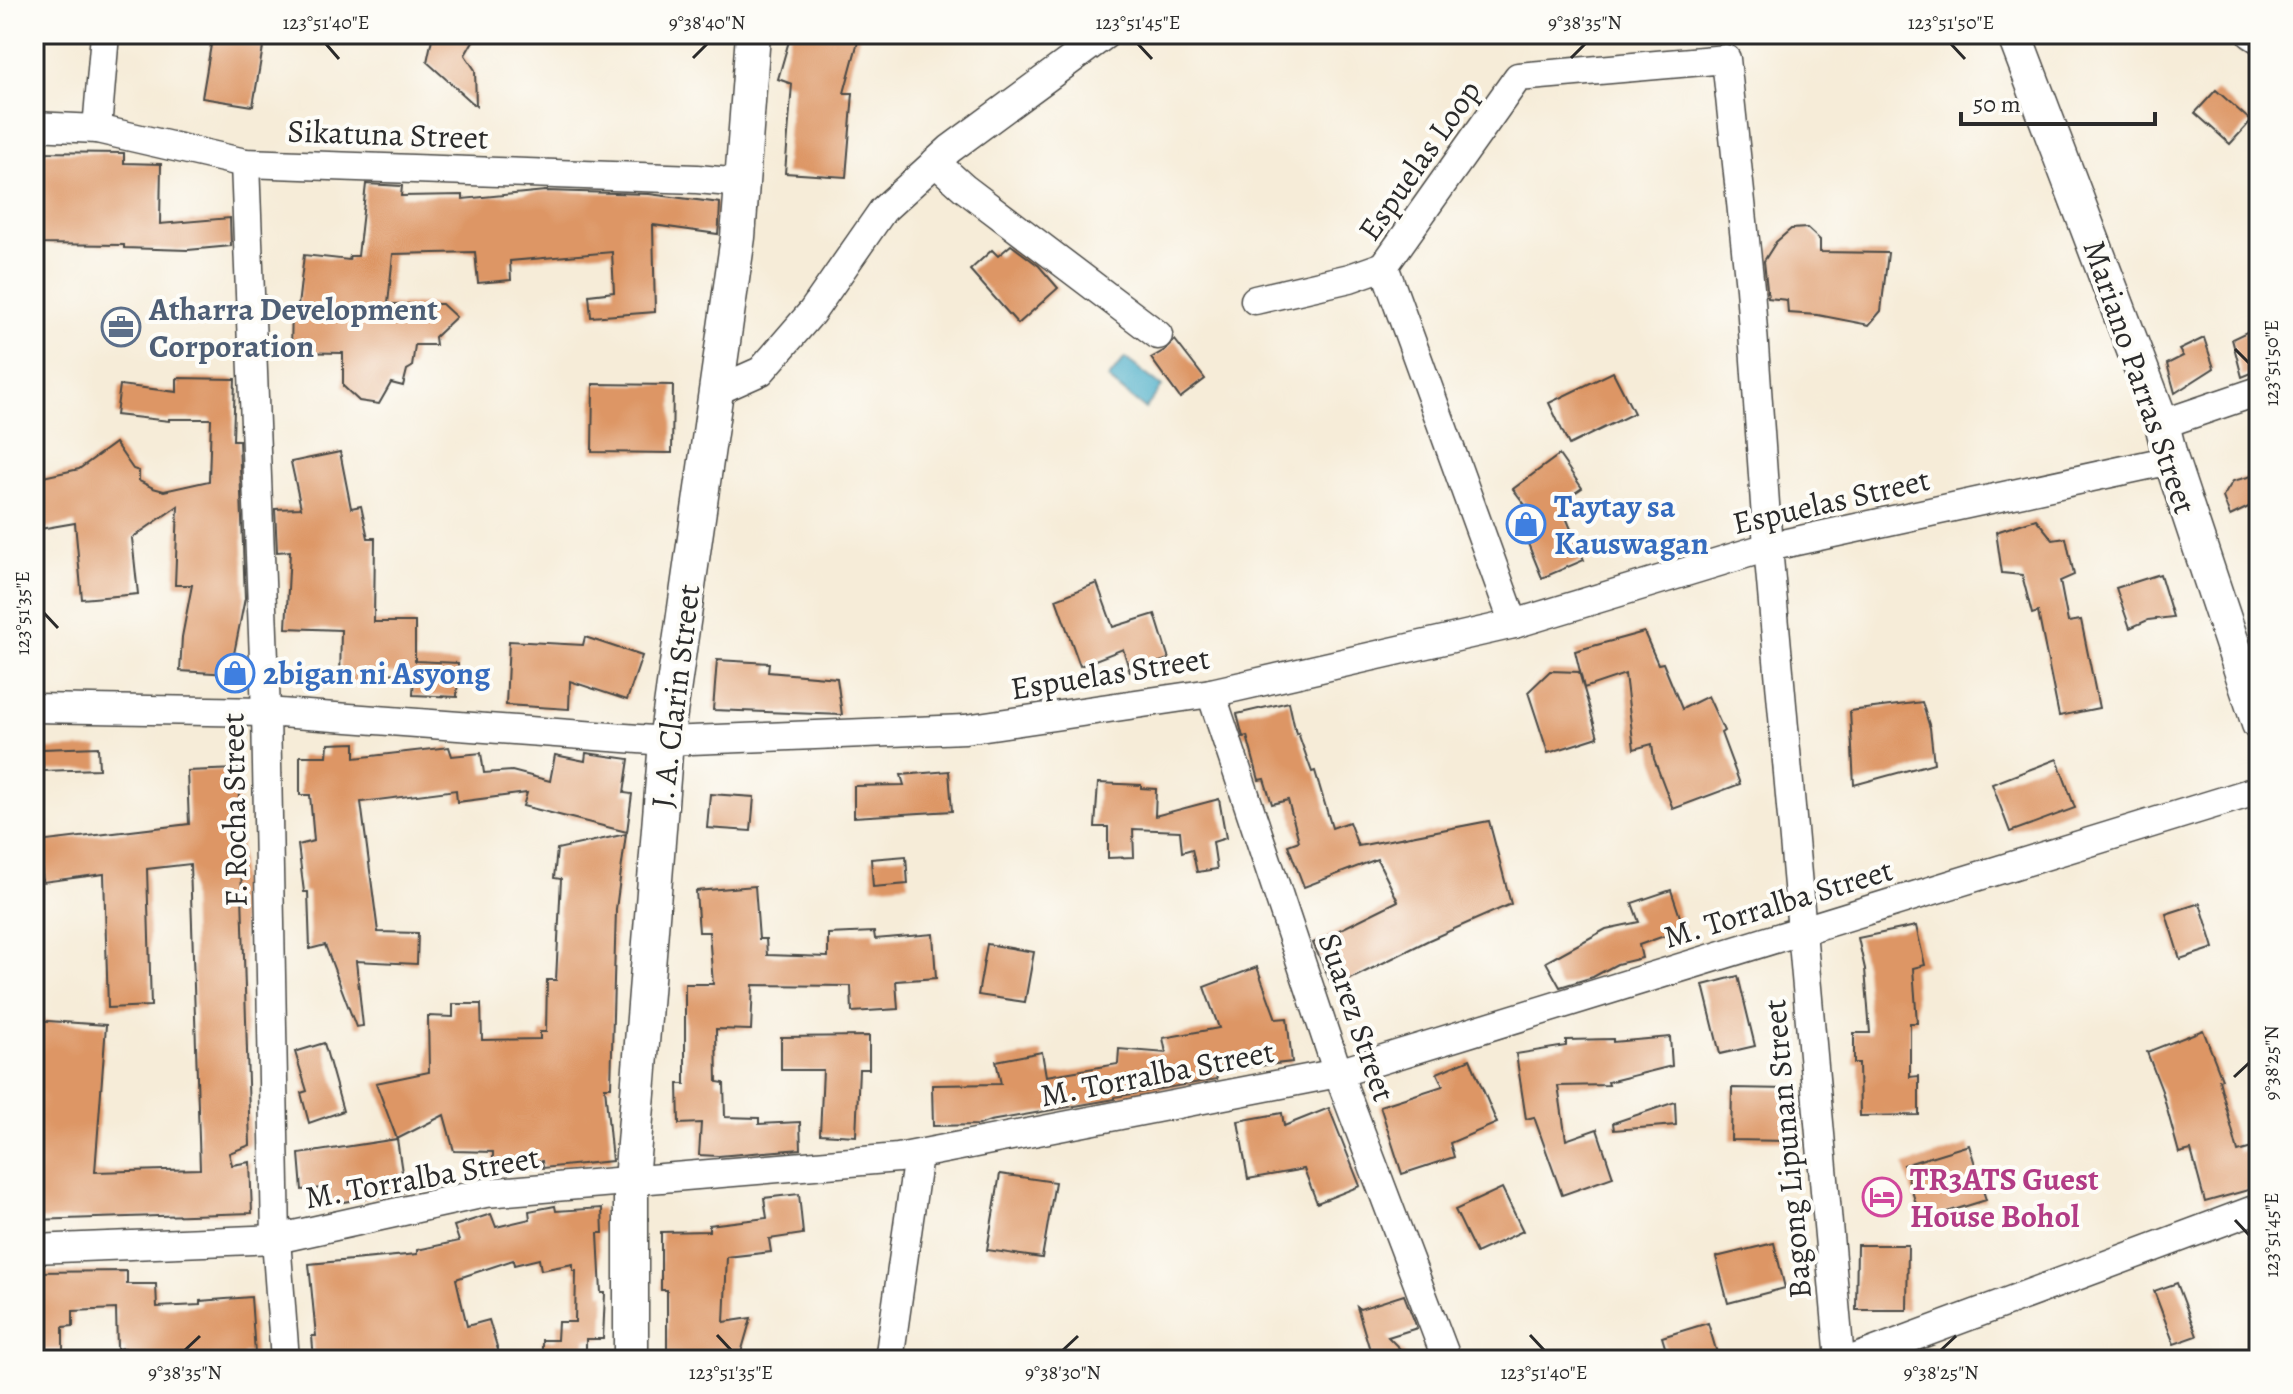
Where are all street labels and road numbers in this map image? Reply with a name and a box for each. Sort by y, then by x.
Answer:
street label: Espuelas Loop [1347,71,1491,249]
street label: Sikatuna Street [287,109,489,159]
street label: Mariano Parras Street [2073,234,2207,520]
street label: Espuelas Street [1728,457,1934,545]
street label: J. A. Clarin Street [639,582,711,810]
street label: Espuelas Street [1007,636,1213,710]
street label: F. Rocha Street [210,713,258,907]
street label: M. Torralba Street [1658,847,1898,959]
street label: Suarez Street [1308,927,1406,1107]
street label: Bagong Lipunan Street [1752,997,1822,1301]
street label: M. Torralba Street [1036,1029,1278,1117]
street label: M. Torralba Street [301,1135,543,1219]

